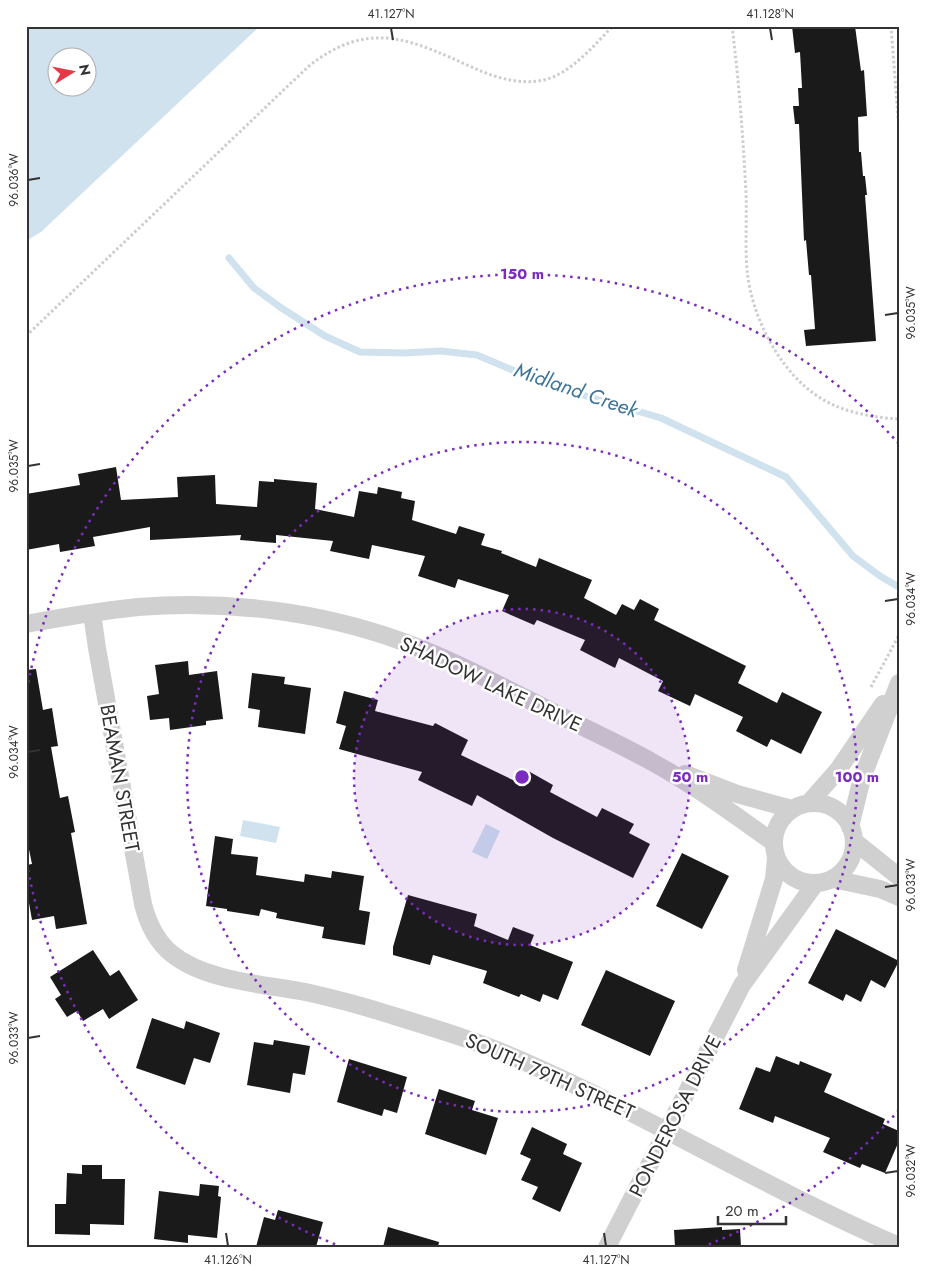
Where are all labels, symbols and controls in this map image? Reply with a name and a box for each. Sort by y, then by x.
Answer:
text: 41.127°N [367,5,415,23]
text: 41.128°N [746,5,794,23]
north arrow [48,48,98,98]
text: N [74,63,96,77]
text: 96.036°W [5,153,23,207]
text: 150 m [500,263,544,285]
text: 96.035°W [902,286,920,340]
water label: Midland Creek [510,355,643,426]
text: 96.035°W [5,439,23,493]
text: 96.034°W [902,572,920,626]
street label: SHADOW LAKE DRIVE [395,629,587,739]
street label: BEAMAN STREET [92,702,147,855]
text: 96.034°W [5,725,23,779]
text: 50 m [672,766,708,788]
text: 100 m [835,766,879,788]
centre of rings [513,768,531,786]
text: 96.033°W [902,858,920,911]
text: 96.033°W [5,1011,23,1064]
street label: SOUTH 79TH STREET [460,1026,640,1127]
street label: PONDEROSA DRIVE [622,1030,729,1202]
text: 96.032°W [902,1144,920,1198]
scale bar [718,1193,785,1225]
text: 20 m [725,1200,759,1222]
text: 41.126°N [204,1251,252,1269]
text: 41.127°N [582,1251,630,1269]

